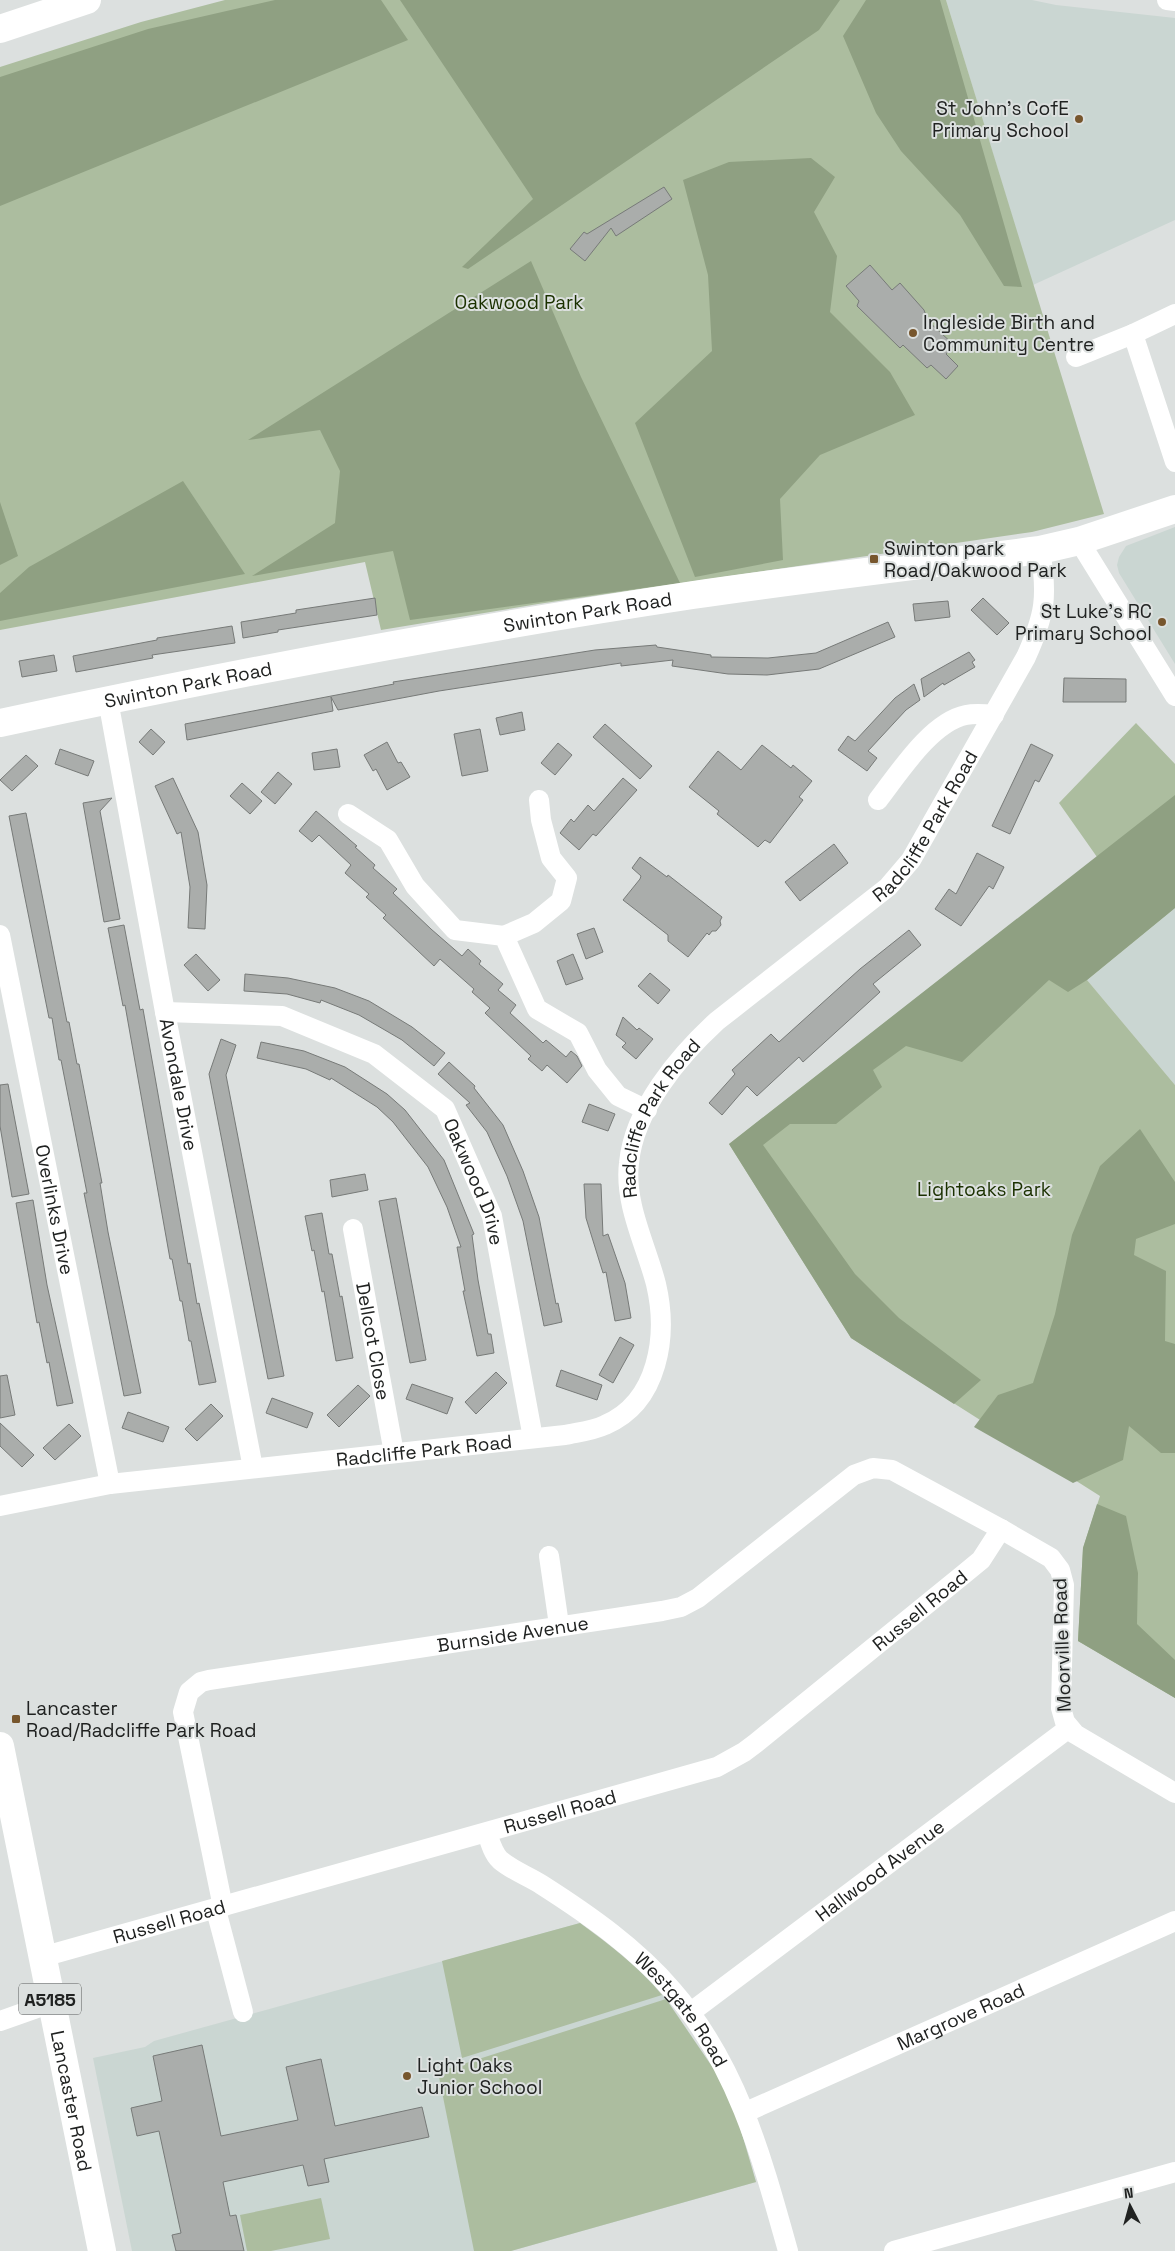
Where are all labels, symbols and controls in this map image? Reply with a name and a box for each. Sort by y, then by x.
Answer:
place label: St John's CofE Primary School [932,96,1069,143]
marker: St John's CofE Primary School [1073,113,1085,125]
park label: Oakwood Park [454,290,584,315]
place label: Ingleside Birth and Community Centre [923,310,1095,357]
marker: Ingleside Birth and Community Centre [907,327,919,339]
place label: Swinton park Road/Oakwood Park [884,536,1067,583]
marker: Swinton park Road/Oakwood Park [868,553,880,565]
street label: Swinton Park Road [501,586,674,638]
place label: St Luke's RC Primary School [1015,599,1152,646]
marker: St Luke's RC Primary School [1156,616,1168,628]
street label: Swinton Park Road [102,655,274,713]
street label: Radcliffe Park Road [867,746,983,907]
street label: Avondale Drive [154,1016,204,1153]
street label: Radcliffe Park Road [616,1033,706,1200]
street label: Oakwood Drive [438,1114,510,1247]
street label: Overlinks Drive [30,1142,80,1277]
park label: Lightoaks Park [917,1177,1051,1202]
street label: Dellcot Close [350,1280,397,1402]
street label: Radcliffe Park Road [335,1428,513,1472]
street label: Russell Road [867,1564,972,1656]
street label: Moorville Road [1047,1578,1077,1712]
street label: Burnside Avenue [435,1610,590,1658]
place label: Lancaster Road/Radcliffe Park Road [26,1696,256,1743]
marker: Lancaster Road/Radcliffe Park Road [10,1713,22,1725]
street label: Russell Road [501,1784,619,1839]
street label: Hallwood Avenue [810,1814,949,1927]
street label: Russell Road [110,1894,228,1949]
street label: Westgate Road [629,1946,734,2071]
street label: Margrove Road [893,1977,1028,2056]
road number: A5185 [19,1984,81,2015]
street label: Lancaster Road [45,2028,98,2174]
place label: Light Oaks Junior School [417,2053,542,2100]
marker: Light Oaks Junior School [401,2070,413,2082]
north arrow [1105,2181,1155,2231]
text: N [1123,2184,1134,2203]

